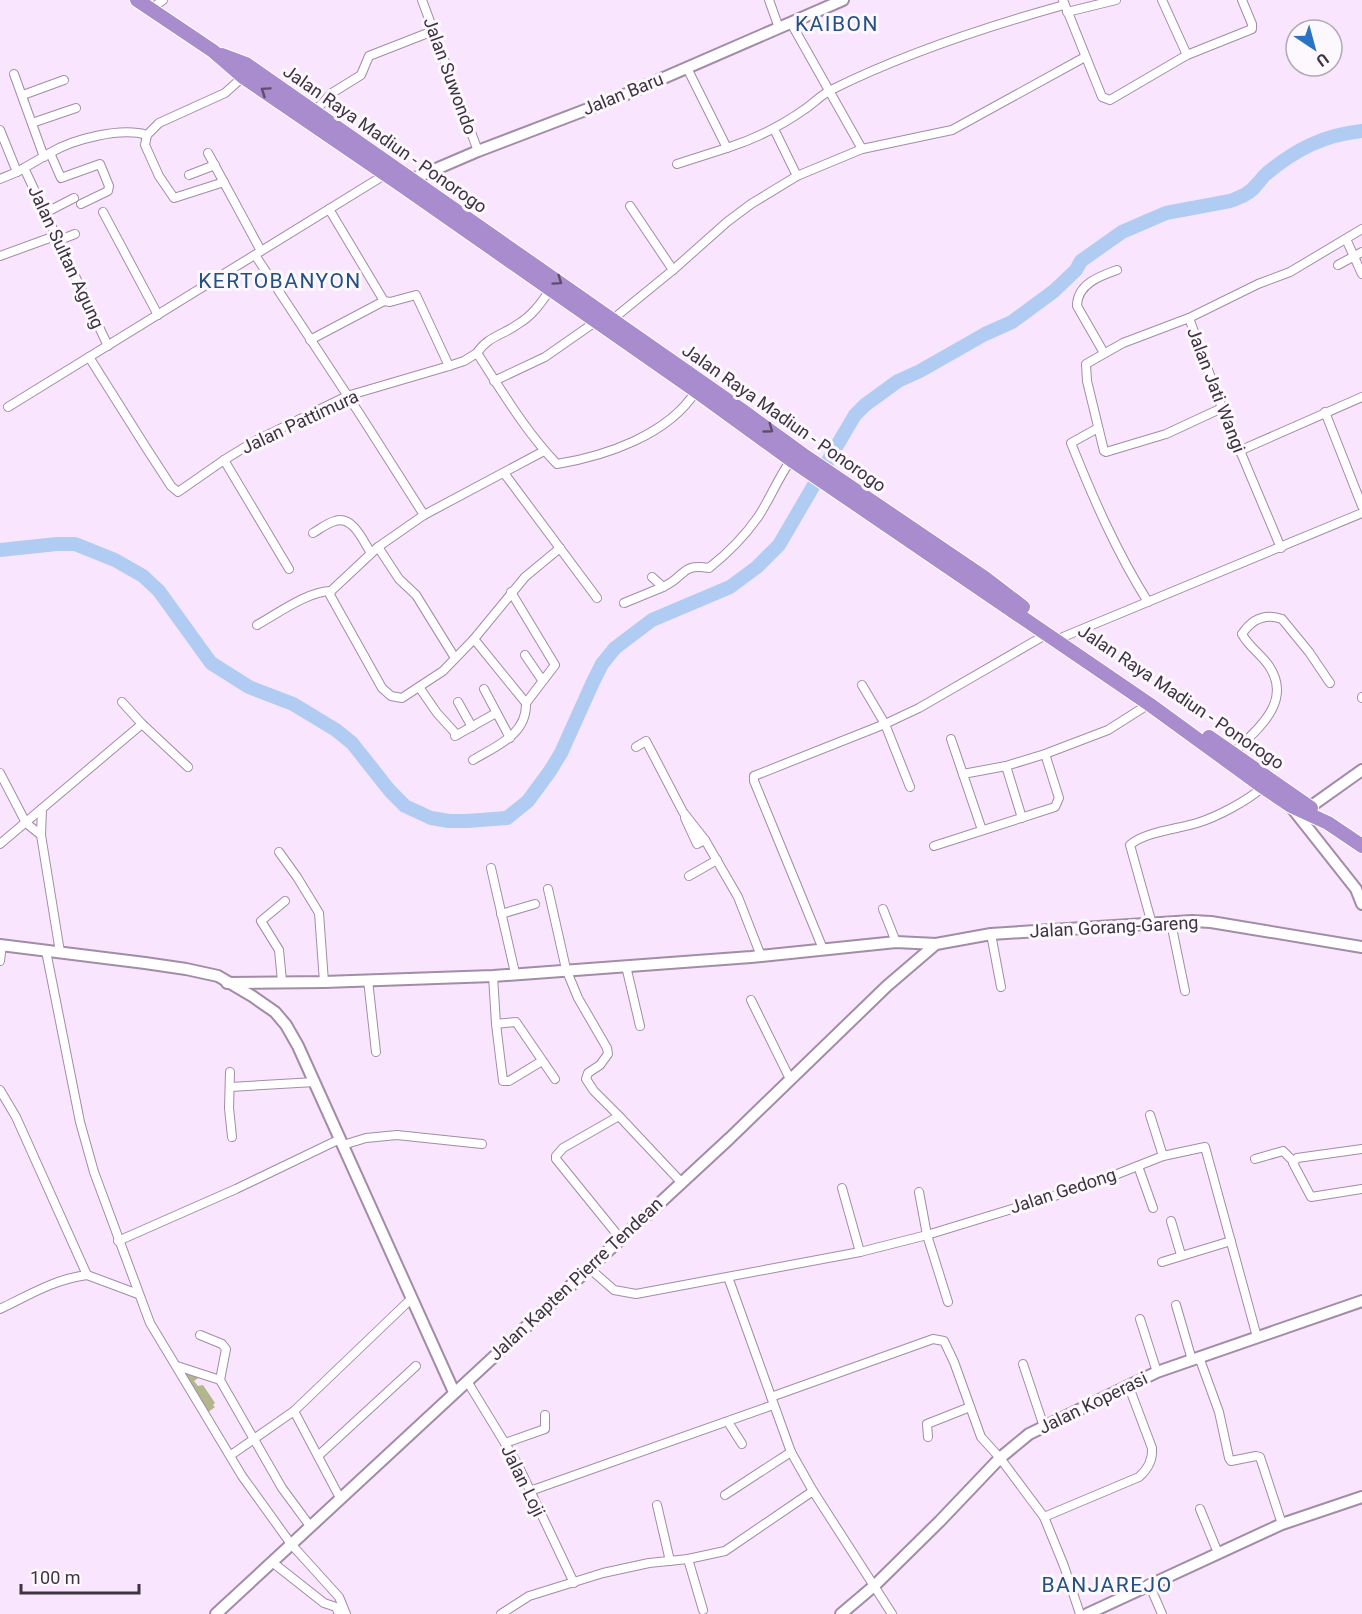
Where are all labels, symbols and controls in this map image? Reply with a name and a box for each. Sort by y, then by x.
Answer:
district label: KAIBON [795,12,879,36]
street label: Jalan Suwondo [420,14,481,137]
north arrow [1284,18,1344,78]
text: U [1313,49,1332,71]
street label: Jalan Raya Madiun - Ponorogo [279,60,491,217]
street label: Jalan Baru [579,68,666,119]
one-way arrow [260,87,271,98]
street label: Jalan Sultan Agung [24,182,109,332]
district label: KERTOBANYON [198,269,362,293]
one-way arrow [551,274,562,285]
street label: Jalan Jati Wangi [1183,324,1250,456]
street label: Jalan Raya Madiun - Ponorogo [678,339,890,496]
street label: Jalan Pattimura [238,385,362,458]
one-way arrow [762,422,773,433]
street label: Jalan Raya Madiun - Ponorogo [1074,620,1288,773]
street label: Jalan Gorang-Gareng [1029,912,1199,941]
street label: Jalan Gedong [1007,1163,1119,1218]
street label: Jalan Kapten Pierre Tendean [485,1193,667,1364]
street label: Jalan Koperasi [1035,1367,1151,1438]
street label: Jalan Loji [497,1442,550,1520]
scale bar [21,1557,140,1595]
text: 100 m [30,1567,81,1588]
district label: BANJAREJO [1041,1573,1173,1597]

